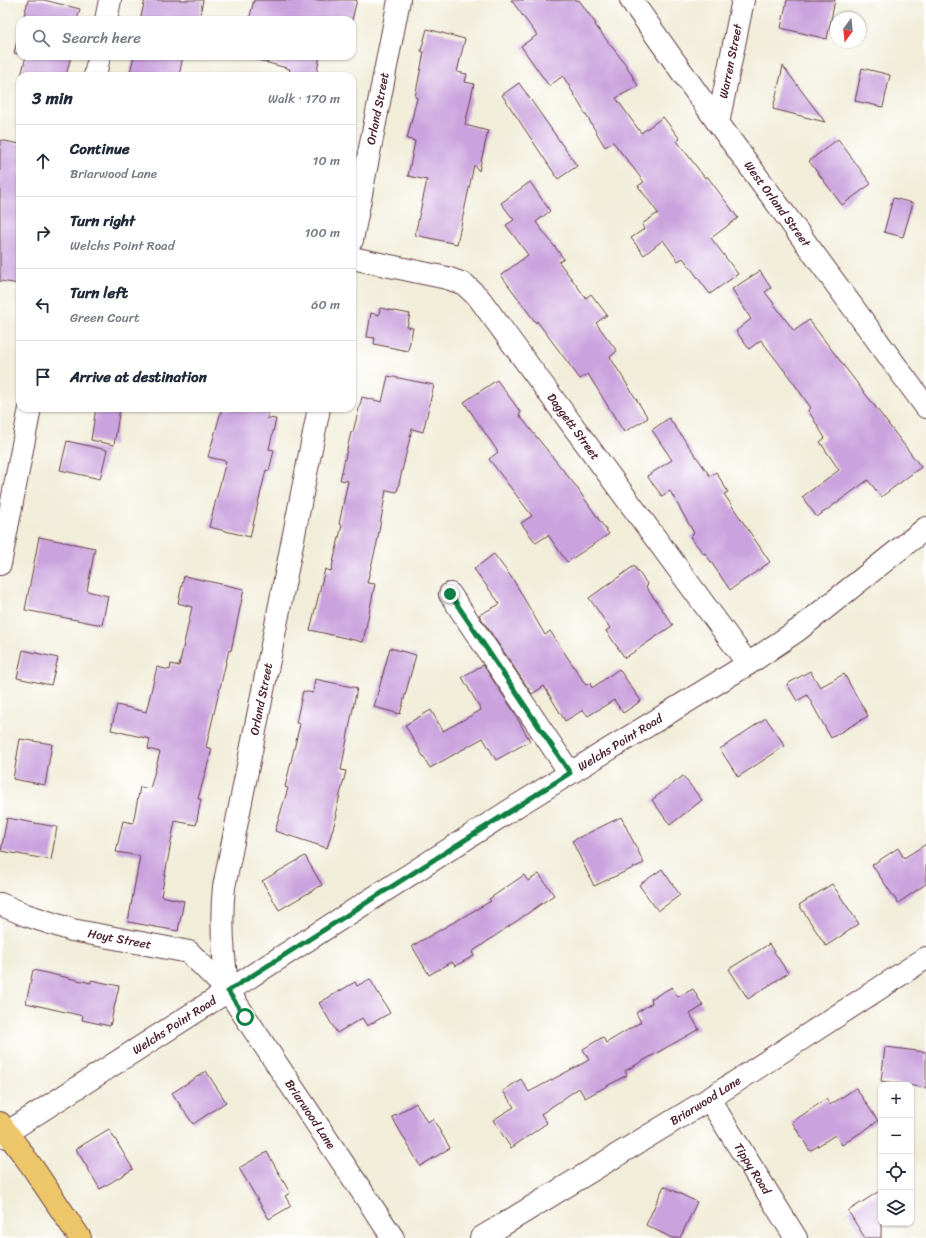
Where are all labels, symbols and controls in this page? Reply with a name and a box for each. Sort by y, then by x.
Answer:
north arrow [830,12,866,48]
search box [16,16,356,60]
street label: Warren Street [712,21,749,100]
text: Search here [62,25,141,51]
icon: search [30,27,52,49]
street label: Orland Street [360,70,396,147]
text: 3 min [32,83,73,113]
text: Walk · 170 m [268,87,340,110]
text: Continue [70,136,130,162]
text: 10 m [313,149,340,172]
icon: ahead [32,150,54,172]
street label: West Orland Street [738,156,817,253]
text: Briarwood Lane [70,162,157,185]
text: Turn right [70,208,135,234]
text: 100 m [305,221,340,244]
icon: right [32,222,54,244]
text: Welchs Point Road [70,234,174,257]
text: Turn left [70,280,128,306]
text: 60 m [311,293,340,316]
icon: left [32,294,54,316]
text: Green Court [70,306,140,329]
text: Arrive at destination [70,364,207,390]
icon: arrive [32,366,54,388]
street label: Daggett Street [541,388,606,465]
route end [441,585,459,603]
street label: Orland Street [243,661,279,737]
street label: Welchs Point Road [573,707,668,777]
street label: Hoyt Street [86,922,153,956]
street label: Welchs Point Road [128,989,222,1061]
route start [236,1008,254,1026]
street label: Briarwood Lane [665,1070,746,1131]
street label: Briarwood Lane [279,1075,342,1154]
map controls [878,1082,914,1226]
button: + [878,1082,914,1118]
button: − [878,1118,914,1154]
street label: Tippy Road [728,1138,778,1200]
button: locate [878,1154,914,1190]
button: layers [878,1190,914,1226]

